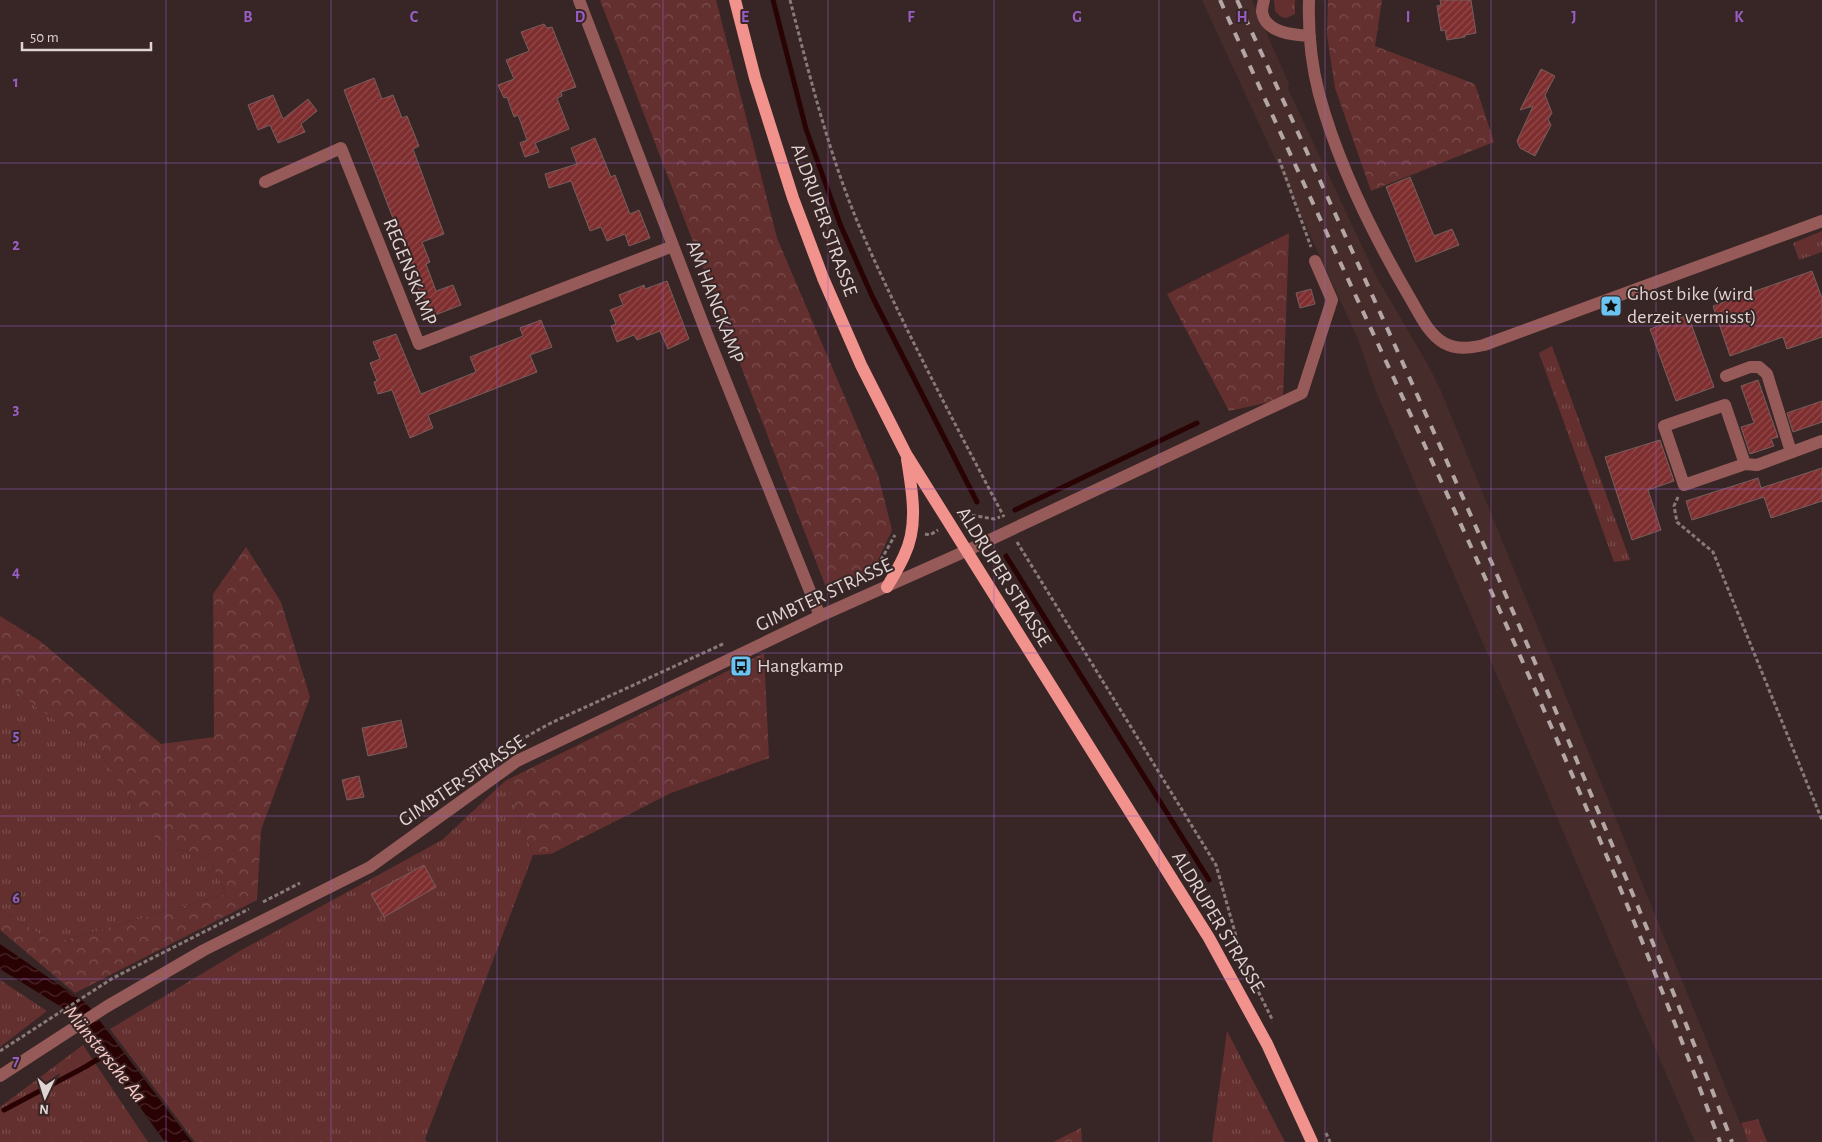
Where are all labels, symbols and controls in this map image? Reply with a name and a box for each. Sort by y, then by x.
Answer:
text: B [243,9,253,25]
text: C [410,9,419,25]
text: D [575,9,586,25]
text: E [741,9,749,25]
text: F [907,9,915,25]
text: G [1072,9,1082,25]
text: H [1236,9,1248,25]
text: I [1406,9,1410,25]
text: J [1571,9,1577,25]
text: K [1734,9,1744,25]
scale bar [22,20,151,52]
text: 50 m [30,30,59,45]
text: 1 [13,74,19,90]
street label: ALDRUPER STRASSE [787,141,861,299]
street label: REGENSKAMP [379,215,441,329]
text: 2 [12,237,20,253]
street label: AM HANGKAMP [682,238,748,366]
place label: Ghost bike (wird derzeit vermisst) [1627,284,1757,327]
place icon: Ghost bike (wird derzeit vermisst) [1599,294,1623,318]
text: 3 [13,401,20,417]
street label: ALDRUPER STRASSE [953,504,1055,651]
street label: GIMBTER STRASSE [753,555,896,635]
text: 4 [12,564,20,580]
bus stop icon: Hangkamp [729,654,753,678]
place label: Hangkamp [757,656,843,676]
text: 5 [13,727,20,743]
street label: GIMBTER STRASSE [395,731,529,831]
street label: ALDRUPER STRASSE [1168,848,1268,996]
text: 6 [12,890,20,906]
water label: Münstersche Aa [60,1001,150,1107]
text: 7 [13,1053,20,1069]
north arrow [20,1072,70,1122]
text: N [39,1102,50,1116]

